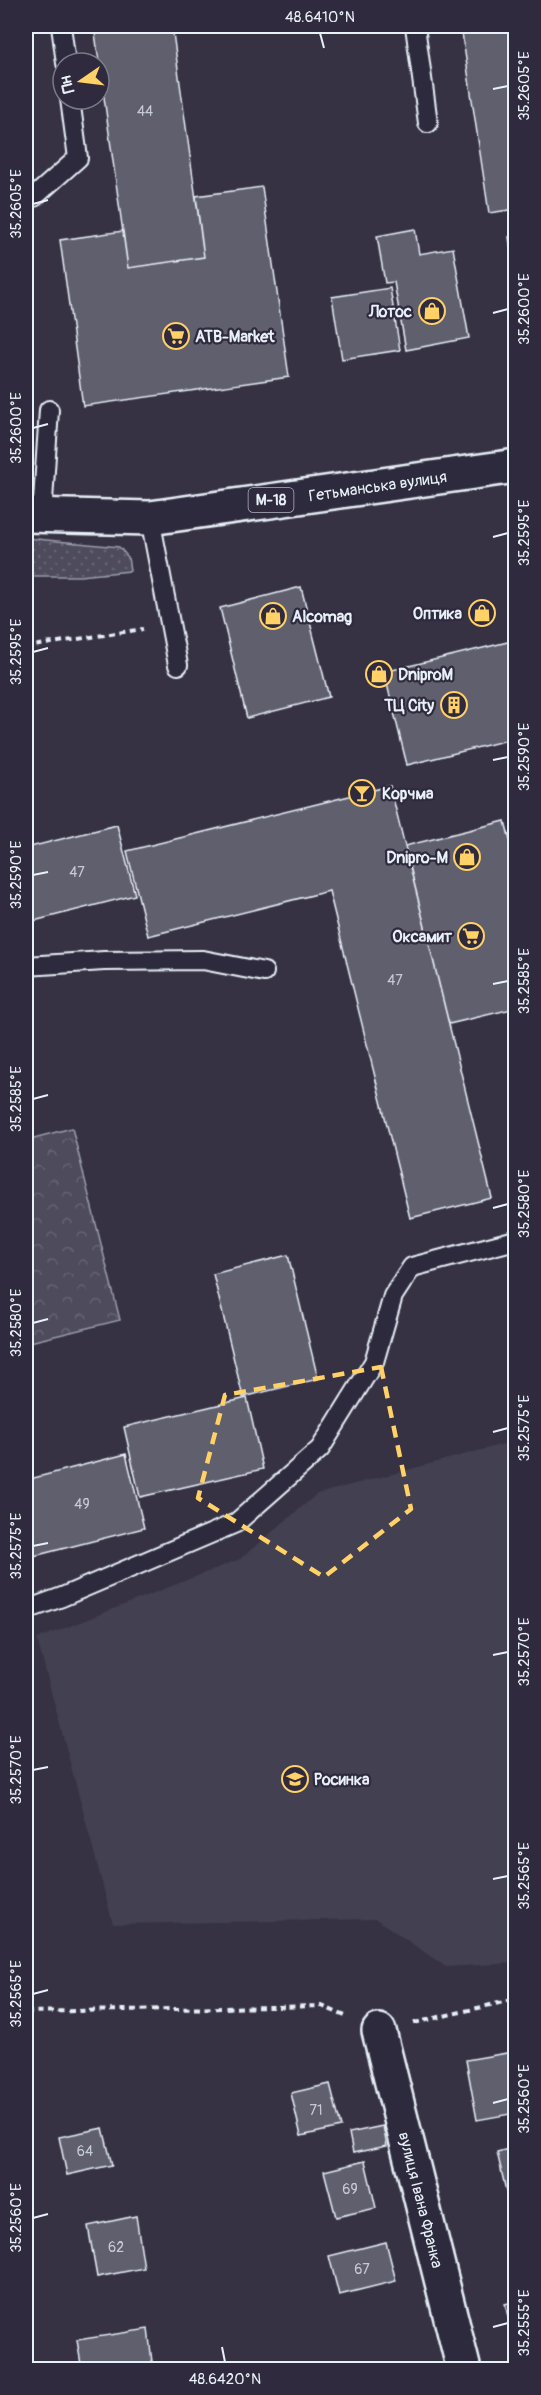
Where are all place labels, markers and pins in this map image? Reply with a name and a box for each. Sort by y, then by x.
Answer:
shop icon: Лотос [417,296,447,326]
place label: Лотос [368,302,412,322]
supermarket icon: ATB-Market [161,321,191,351]
place label: ATB-Market [195,327,275,347]
shop icon: Оптика [467,598,497,628]
shop icon: Alcomag [258,601,288,631]
place label: Оптика [413,604,463,624]
place label: Alcomag [292,607,352,627]
shop icon: DniproM [364,659,394,689]
place label: DniproM [398,665,453,685]
building icon: ТЦ City [439,690,469,720]
place label: ТЦ City [383,696,434,716]
bar icon: Корчма [347,778,377,808]
place label: Корчма [382,784,434,804]
shop icon: Dnipro-M [452,842,482,872]
place label: Dnipro-M [386,848,448,868]
supermarket icon: Оксамит [456,921,486,951]
place label: Оксамит [392,927,453,947]
school or university icon: Росинка [280,1764,310,1794]
place label: Росинка [314,1770,370,1790]

